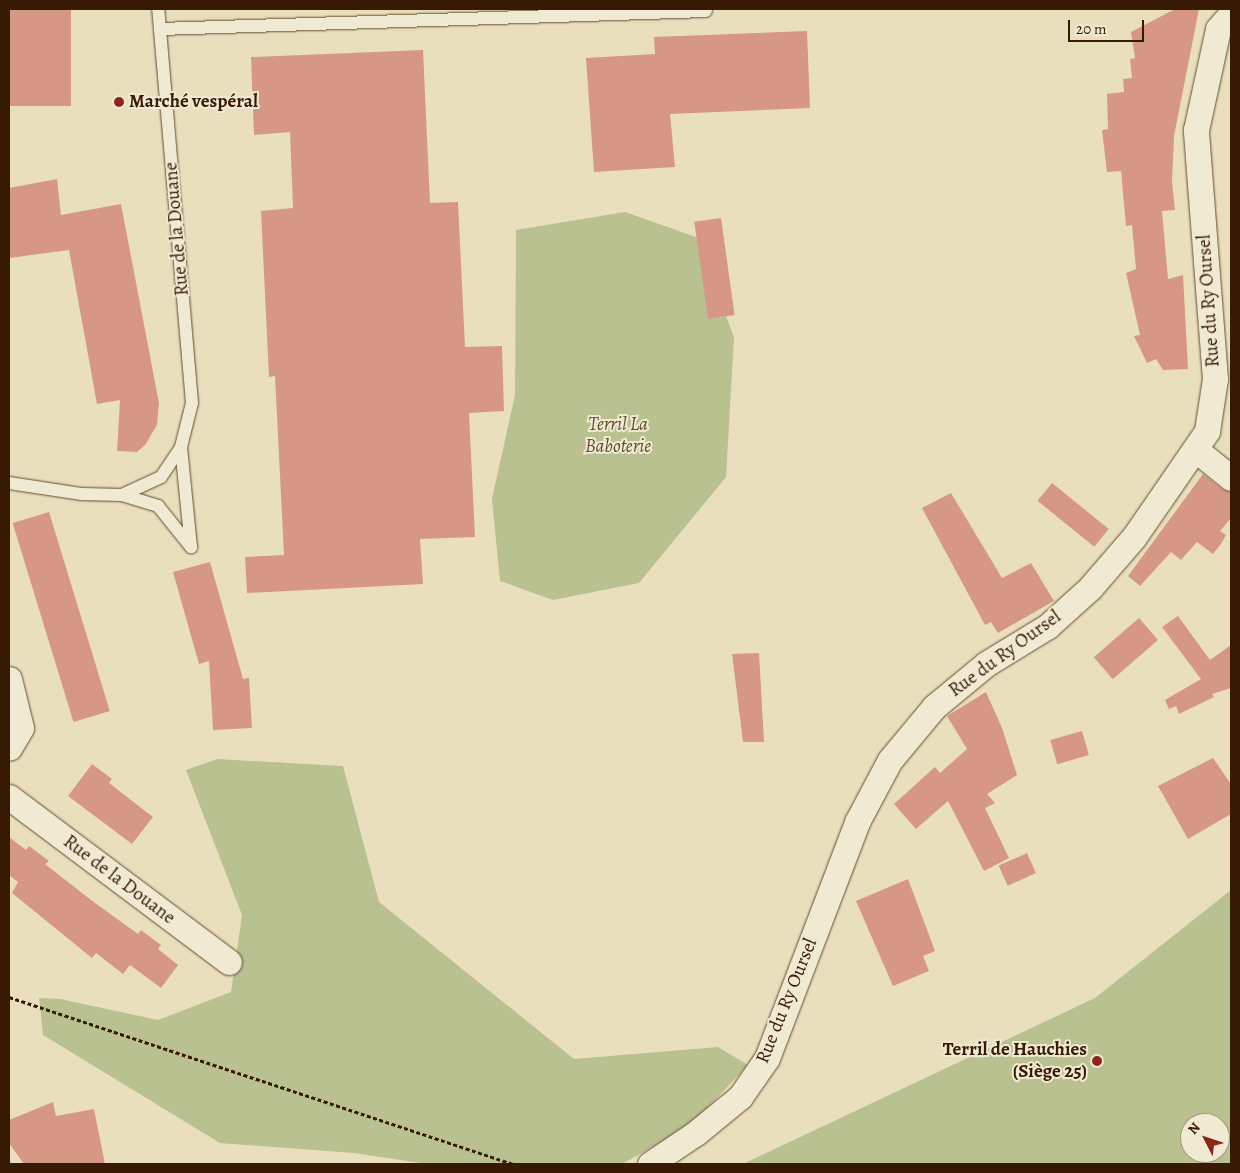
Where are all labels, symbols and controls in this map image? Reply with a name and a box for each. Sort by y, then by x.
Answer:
scale bar [1070,10,1146,42]
text: 20 m [1076,19,1107,39]
place label: Marché vespéral [129,91,258,113]
marker: Marché vespéral [113,96,125,108]
street label: Rue de la Douane [160,161,194,297]
street label: Rue du Ry Oursel [1193,234,1225,368]
park label: Terril La Baboterie [585,414,651,458]
street label: Rue du Ry Oursel [945,606,1065,702]
street label: Rue de la Douane [59,831,179,929]
street label: Rue du Ry Oursel [752,935,822,1067]
place label: Terril de Hauchies (Siège 25) [943,1039,1087,1083]
marker: Terril de Hauchies (Siège 25) [1091,1055,1103,1067]
north arrow [1180,1113,1230,1163]
text: N [1184,1118,1205,1139]

